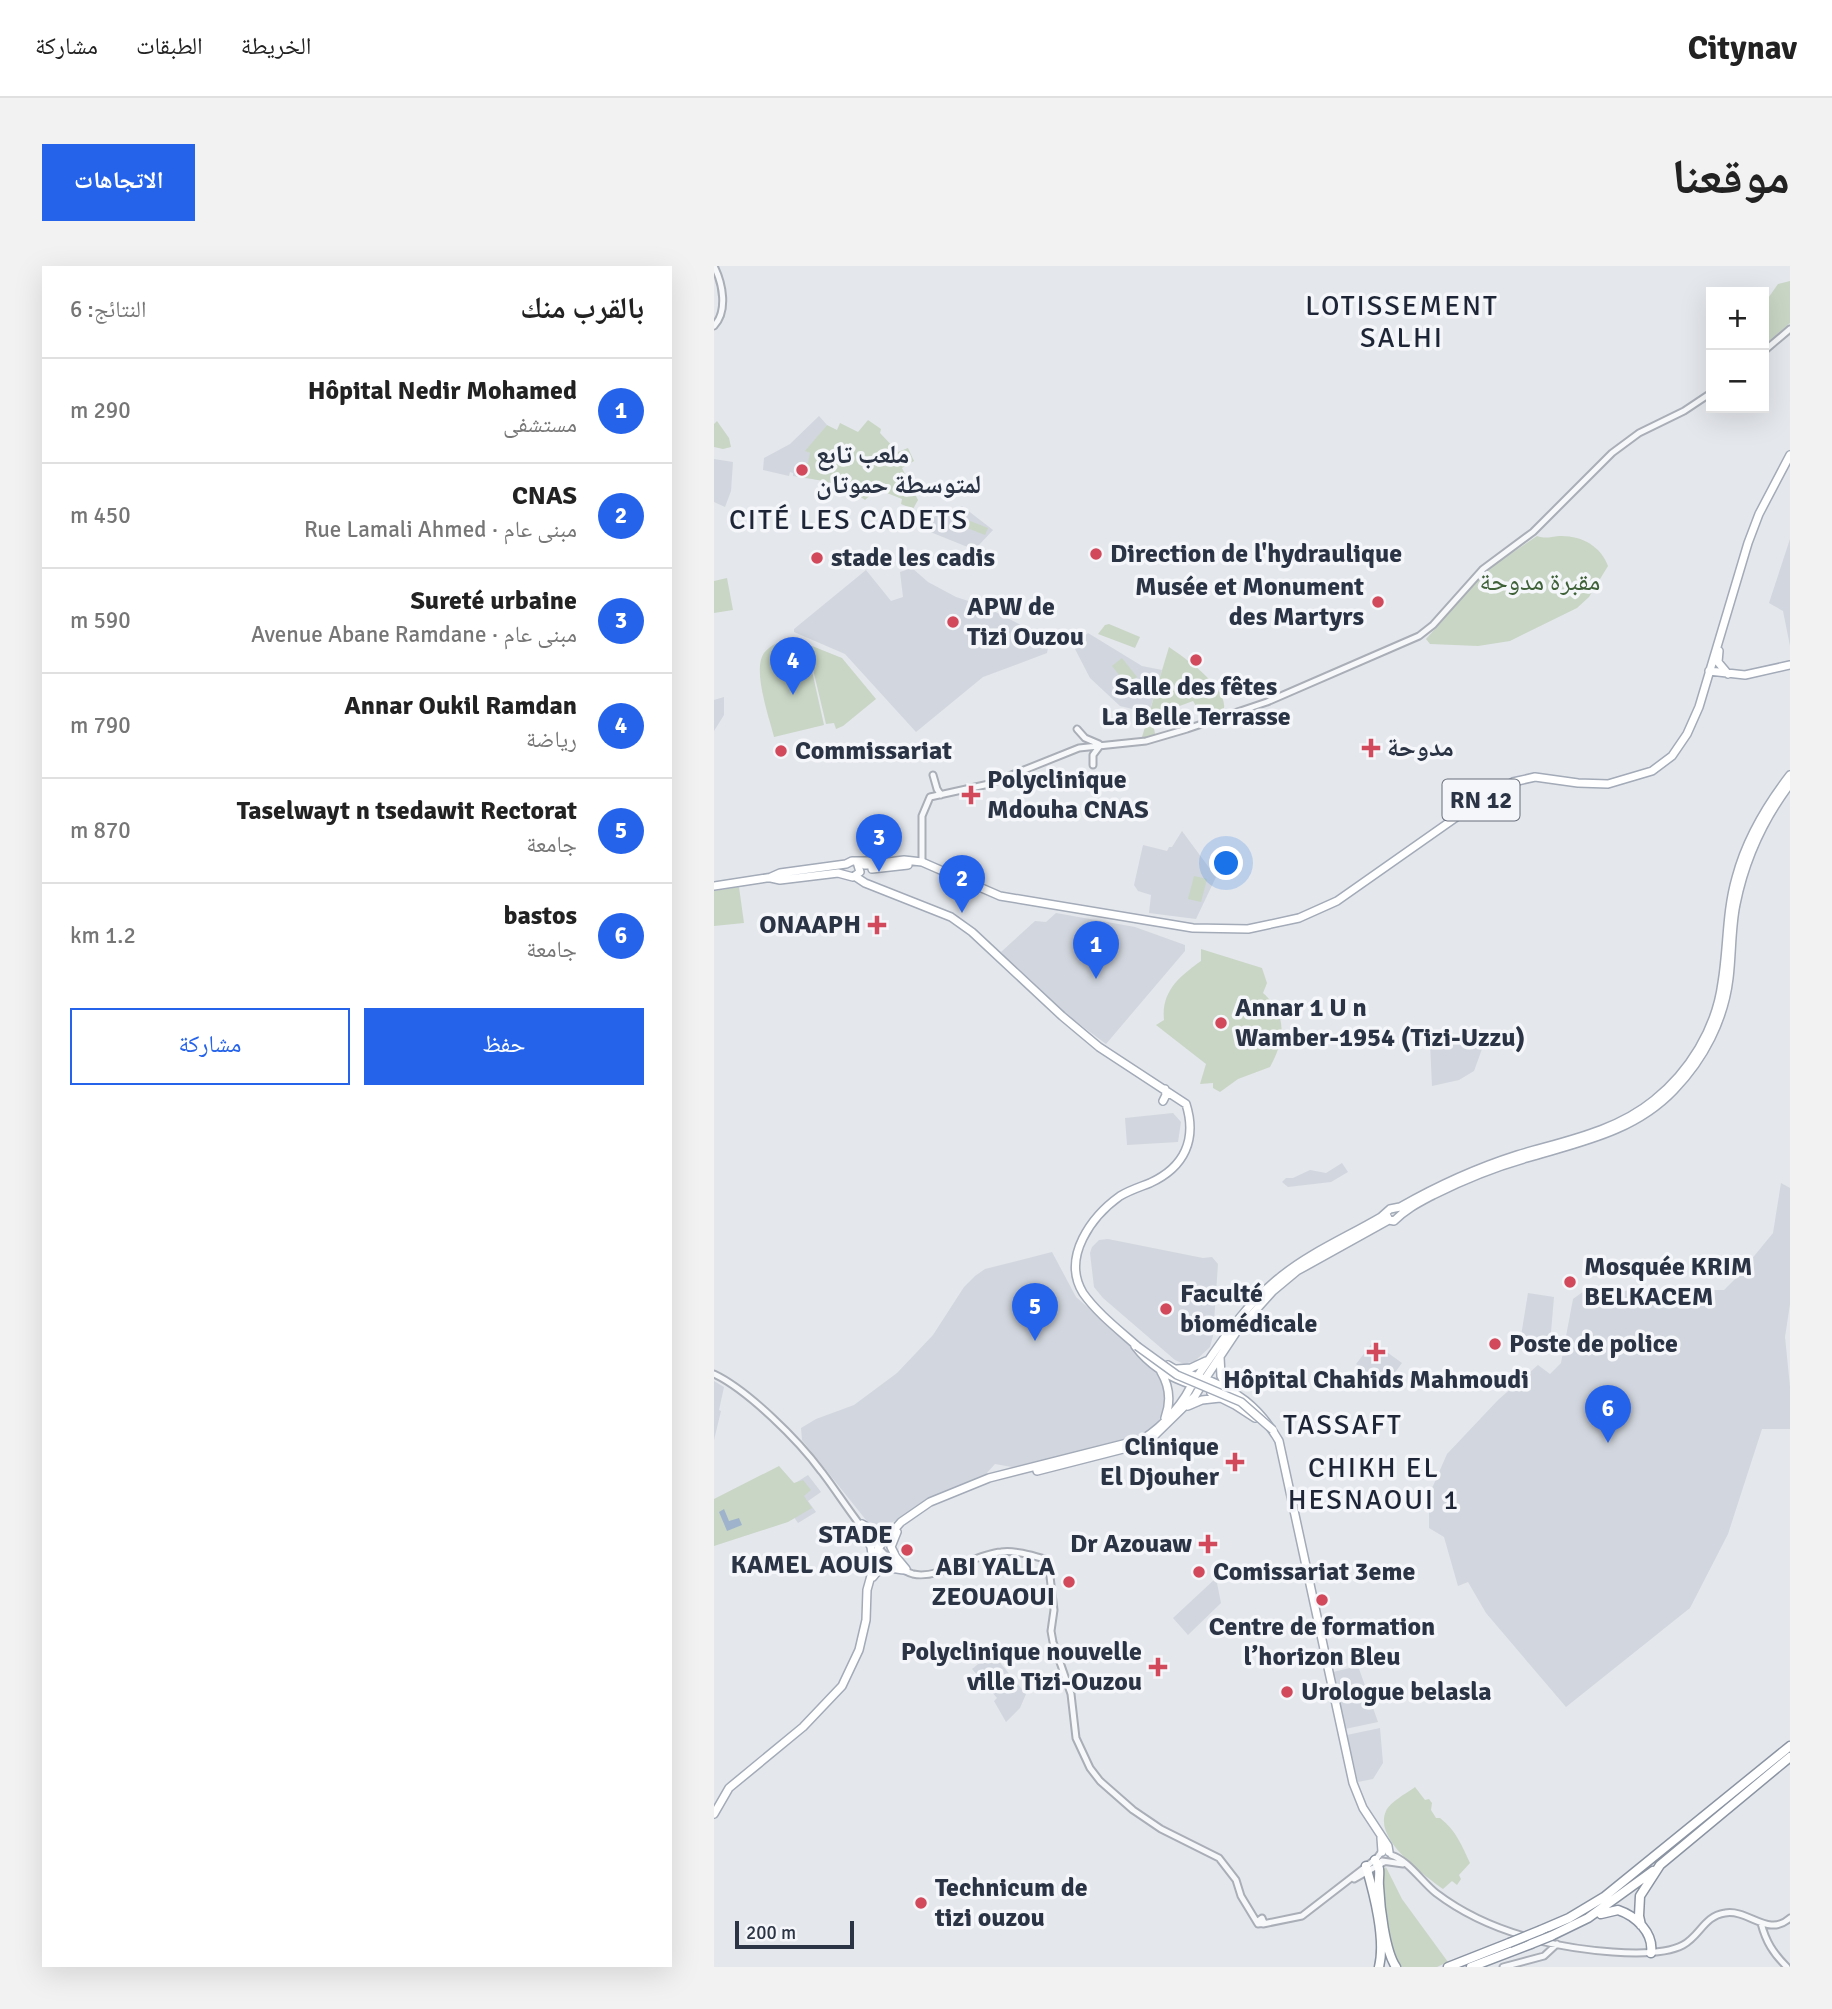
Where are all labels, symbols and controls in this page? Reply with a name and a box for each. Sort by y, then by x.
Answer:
text: Citynav [1688,28,1797,69]
text: مشاركة [35,31,98,61]
text: الطبقات [136,31,203,61]
text: الخريطة [241,31,311,61]
button: الاتجاهات [42,144,195,221]
text: موقعنا [1672,147,1790,207]
map controls [1706,287,1769,413]
button: + [1706,287,1769,350]
district label: LOTISSEMENT SALHI [1305,289,1499,355]
text: بالقرب منك [520,290,644,327]
text: النتائج: 6 [70,295,146,324]
button: − [1706,350,1769,413]
text: Hôpital Nedir Mohamed [308,375,577,407]
text: 290 m [70,396,131,425]
text: 1 [615,396,627,425]
text: مستشفى [503,410,577,439]
place label: ملعب تابع لمتوسطة حموتان [816,439,981,501]
marker: ملعب تابع لمتوسطة حموتان [794,462,810,478]
text: CNAS [512,480,577,512]
text: 450 m [70,501,131,530]
text: 2 [615,501,627,530]
district label: CITÉ LES CADETS [729,503,969,537]
text: مبنى عام · Rue Lamali Ahmed [304,515,577,544]
place label: Direction de l'hydraulique [1110,538,1402,570]
place label: stade les cadis [831,542,995,574]
marker: Direction de l'hydraulique [1088,546,1104,562]
marker: stade les cadis [809,550,825,566]
park label: مقبرة مدوحة [1480,566,1600,598]
place label: Musée et Monument des Martyrs [1135,571,1364,633]
text: Sureté urbaine [410,585,577,617]
place label: APW de Tizi Ouzou [967,591,1084,653]
marker: Musée et Monument des Martyrs [1370,594,1386,610]
text: 590 m [70,606,131,635]
text: 3 [615,606,627,635]
marker: APW de Tizi Ouzou [945,614,961,630]
text: مبنى عام · Avenue Abane Ramdane [251,620,577,649]
pin: 4 [770,637,816,695]
marker: Salle des fêtes La Belle Terrasse [1188,652,1204,668]
place label: Salle des fêtes La Belle Terrasse [1101,671,1291,733]
text: Annar Oukil Ramdan [344,690,577,722]
text: 790 m [70,711,131,740]
text: 4 [615,711,627,740]
text: رياضة [526,725,577,754]
place label: مدوحة [1387,732,1454,764]
place label: Commissariat [795,735,952,767]
marker: مدوحة [1361,738,1381,758]
marker: Commissariat [773,743,789,759]
place label: Polyclinique Mdouha CNAS [987,764,1149,826]
road number: RN 12 [1442,780,1520,820]
marker: Polyclinique Mdouha CNAS [961,785,981,805]
text: Taselwayt n tsedawit Rectorat [237,795,577,827]
pin: 3 [856,814,902,872]
text: 870 m [70,816,131,845]
text: 5 [615,816,627,845]
text: جامعة [526,830,577,859]
your location [1209,846,1243,880]
pin: 2 [939,855,985,913]
text: bastos [504,900,577,932]
place label: ONAAPH [759,909,861,941]
marker: ONAAPH [867,915,887,935]
text: 1.2 km [70,921,136,950]
text: 6 [615,921,627,950]
pin: 1 [1073,921,1119,979]
text: جامعة [526,935,577,964]
place label: Annar 1 U n Wamber-1954 (Tizi-Uzzu) [1235,992,1525,1054]
button: مشاركة [70,1008,350,1085]
button: حفظ [364,1008,644,1085]
marker: Annar 1 U n Wamber-1954 (Tizi-Uzzu) [1213,1015,1229,1031]
place label: Mosquée KRIM BELKACEM [1584,1251,1753,1313]
marker: Mosquée KRIM BELKACEM [1562,1274,1578,1290]
place label: Faculté biomédicale [1180,1278,1317,1340]
pin: 5 [1012,1283,1058,1341]
marker: Faculté biomédicale [1158,1301,1174,1317]
place label: Poste de police [1509,1328,1678,1360]
marker: Poste de police [1487,1336,1503,1352]
marker: Hôpital Chahids Mahmoudi [1366,1342,1386,1362]
place label: Hôpital Chahids Mahmoudi [1223,1364,1529,1396]
pin: 6 [1585,1385,1631,1443]
district label: TASSAFT [1283,1408,1403,1442]
place label: Clinique El Djouher [1100,1431,1220,1493]
district label: CHIKH EL HESNAOUI 1 [1288,1451,1460,1517]
marker: Clinique El Djouher [1225,1452,1245,1472]
place label: STADE KAMEL AOUIS [731,1519,893,1581]
place label: Dr Azouaw [1070,1528,1192,1560]
marker: Dr Azouaw [1198,1534,1218,1554]
marker: STADE KAMEL AOUIS [899,1542,915,1558]
place label: ABI YALLA ZEOUAOUI [931,1551,1055,1613]
place label: Comissariat 3eme [1213,1556,1416,1588]
marker: Comissariat 3eme [1191,1564,1207,1580]
marker: ABI YALLA ZEOUAOUI [1061,1574,1077,1590]
marker: Centre de formation l’horizon Bleu [1314,1592,1330,1608]
place label: Centre de formation l’horizon Bleu [1209,1611,1435,1673]
place label: Polyclinique nouvelle ville Tizi-Ouzou [901,1636,1142,1698]
marker: Polyclinique nouvelle ville Tizi-Ouzou [1148,1657,1168,1677]
place label: Urologue belasla [1301,1676,1492,1708]
marker: Urologue belasla [1279,1684,1295,1700]
place label: Technicum de tizi ouzou [934,1872,1088,1934]
marker: Technicum de tizi ouzou [913,1895,929,1911]
scale bar [735,1918,854,1950]
text: 200 m [746,1921,796,1945]

